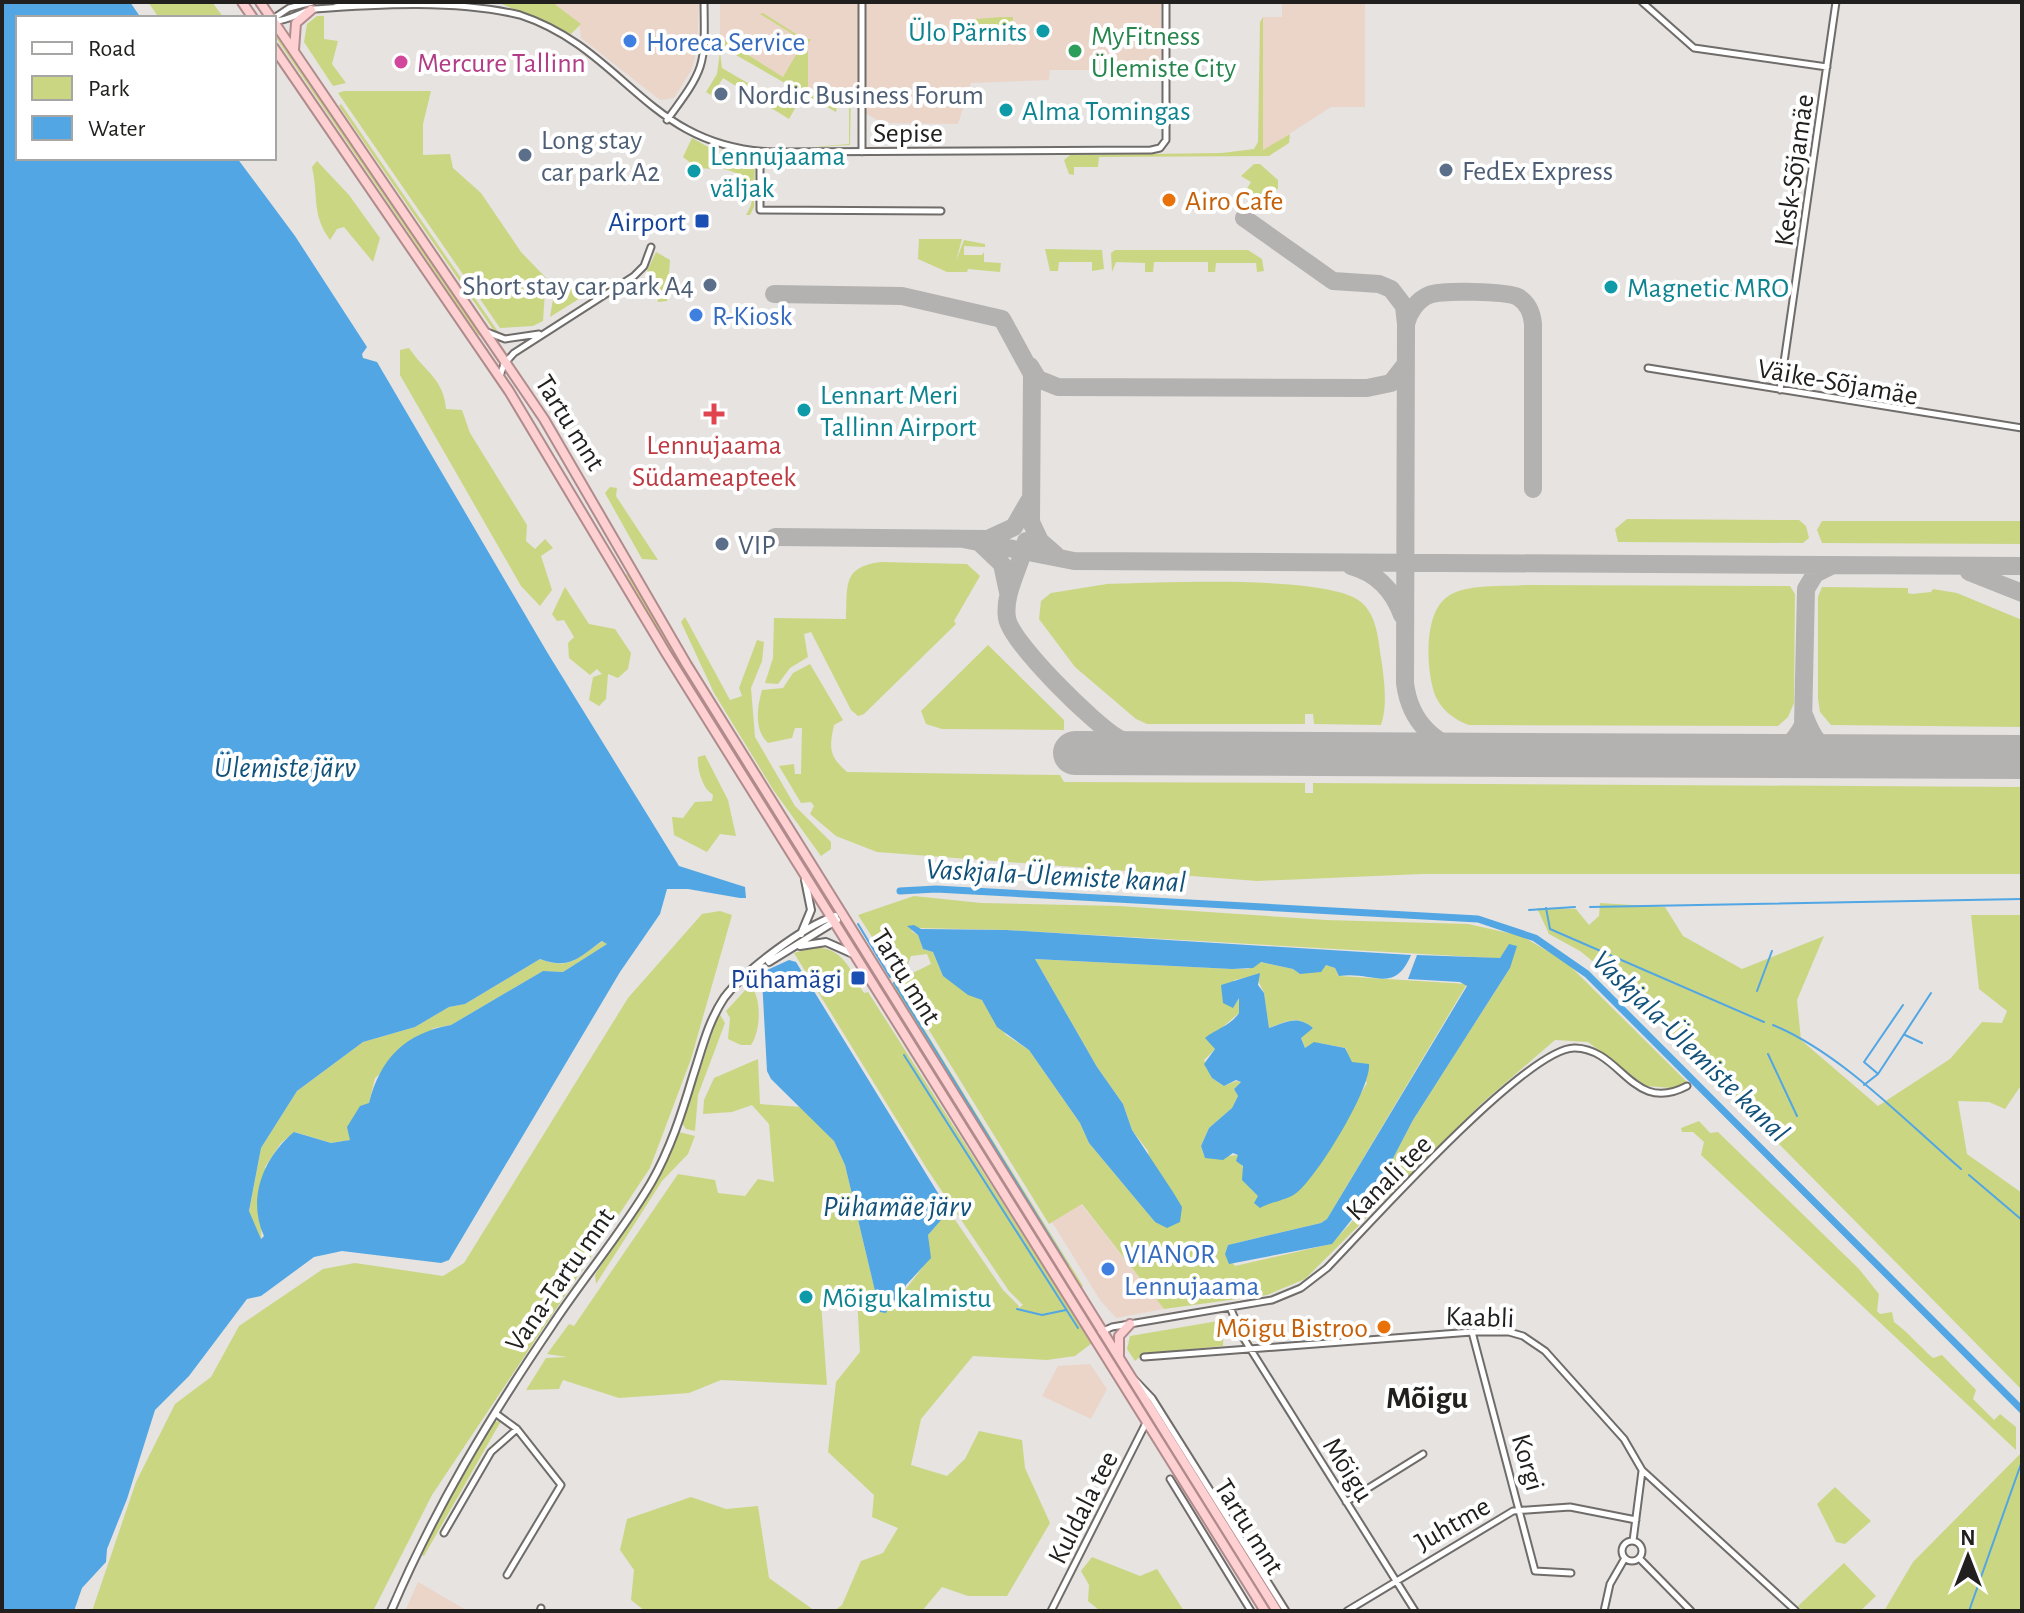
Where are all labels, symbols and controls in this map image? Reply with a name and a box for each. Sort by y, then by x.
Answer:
legend [16,16,276,160]
place label: Ülo Pärnits [908,17,1027,47]
marker: Ülo Pärnits [1034,22,1052,40]
place label: MyFitness Ülemiste City [1091,23,1236,83]
place label: Horeca Service [646,29,805,57]
marker: Horeca Service [621,32,639,50]
text: Road [88,37,136,61]
marker: MyFitness Ülemiste City [1066,42,1084,60]
place label: Mercure Tallinn [417,50,586,78]
marker: Mercure Tallinn [392,53,410,71]
text: Park [88,77,129,101]
place label: Nordic Business Forum [737,82,984,110]
marker: Nordic Business Forum [712,85,730,103]
street label: Kesk-Sõjamäe [1770,92,1820,248]
place label: Alma Tomingas [1022,98,1191,126]
marker: Alma Tomingas [997,101,1015,119]
text: Water [88,117,146,141]
street label: Sepise [873,120,943,148]
place label: Long stay car park A2 [541,127,660,187]
place label: Lennujaama väljak [710,143,845,203]
marker: Long stay car park A2 [516,146,534,164]
place label: FedEx Express [1462,158,1613,186]
marker: FedEx Express [1437,161,1455,179]
marker: Lennujaama väljak [685,162,703,180]
place label: Airo Cafe [1185,188,1283,216]
marker: Airo Cafe [1160,191,1178,209]
place label: Airport [608,209,686,237]
marker: Airport [693,212,711,230]
place label: Short stay car park A4 [462,273,694,301]
place label: Magnetic MRO [1627,275,1789,303]
marker: Short stay car park A4 [701,276,719,294]
marker: Magnetic MRO [1602,278,1620,296]
place label: R-Kiosk [712,303,793,331]
marker: R-Kiosk [687,306,705,324]
street label: Väike-Sõjamäe [1755,355,1920,411]
street label: Tartu mnt [529,370,610,476]
place label: Lennart Meri Tallinn Airport [820,382,976,442]
marker: Lennart Meri Tallinn Airport [795,401,813,419]
marker: Lennujaama Südameapteek [705,405,723,423]
place label: Lennujaama Südameapteek [632,432,796,492]
place label: VIP [738,532,776,560]
marker: VIP [713,535,731,553]
water label: Ülemiste järv [214,752,356,783]
water label: Vaskjala-Ülemiste kanal [925,853,1187,898]
street label: Tartu mnt [865,924,946,1030]
water label: Vaskjala-Ülemiste kanal [1586,945,1795,1148]
place label: Pühamägi [731,966,842,994]
marker: Pühamägi [849,969,867,987]
street label: Kanali tee [1341,1130,1437,1226]
water label: Pühamäe järv [823,1192,971,1222]
street label: Vana-Tartu mnt [501,1203,620,1357]
place label: VIANOR Lennujaama [1124,1241,1259,1301]
marker: VIANOR Lennujaama [1099,1260,1117,1278]
place label: Mõigu kalmistu [822,1285,991,1313]
marker: Mõigu kalmistu [797,1288,815,1306]
street label: Kaabli [1445,1303,1515,1333]
place label: Mõigu Bistroo [1216,1315,1368,1343]
marker: Mõigu Bistroo [1375,1318,1393,1336]
district label: Mõigu [1386,1382,1468,1414]
street label: Korgi [1506,1431,1548,1494]
street label: Mõigu [1317,1433,1378,1507]
street label: Kuldala tee [1044,1447,1124,1569]
street label: Tartu mnt [1208,1474,1289,1580]
street label: Juhtme [1411,1492,1495,1557]
north arrow [1928,1517,2008,1597]
text: N [1960,1527,1976,1549]

